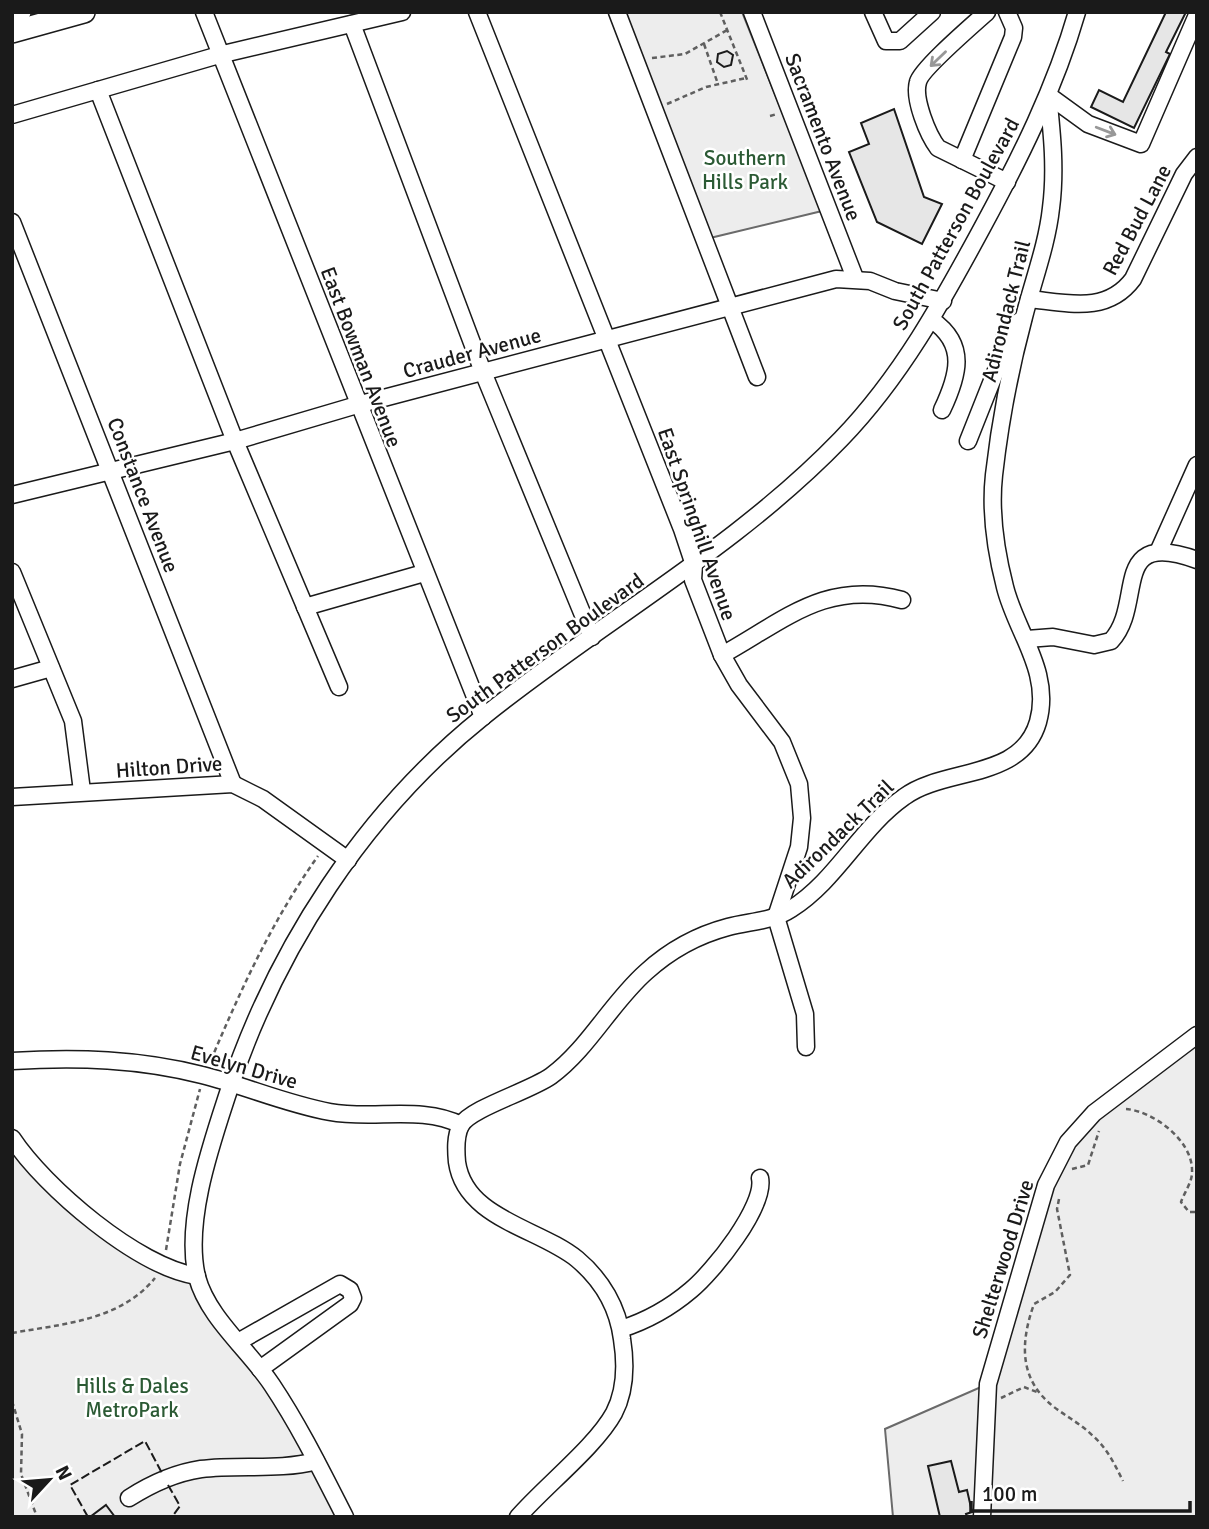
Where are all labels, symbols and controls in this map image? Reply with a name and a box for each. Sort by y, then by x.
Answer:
street label: Sacramento Avenue [779,50,867,224]
one-way arrow [929,51,946,68]
street label: South Patterson Boulevard [887,113,1025,335]
one-way arrow [1095,125,1117,138]
park label: Southern Hills Park [702,145,789,195]
street label: Red Bud Lane [1097,160,1177,280]
street label: Adirondack Trail [976,237,1036,385]
street label: East Bowman Avenue [315,263,407,451]
street label: Crauder Avenue [400,322,544,384]
street label: Constance Avenue [101,414,185,576]
street label: East Springhill Avenue [652,424,742,624]
street label: South Patterson Boulevard [441,567,649,729]
street label: Hilton Drive [115,750,223,784]
street label: Adirondack Trail [777,774,899,894]
street label: Evelyn Drive [187,1039,301,1095]
street label: Shelterwood Drive [966,1176,1040,1342]
park label: Hills & Dales MetroPark [75,1373,189,1423]
north arrow [14,1445,84,1515]
text: N [50,1462,77,1484]
scale bar [971,1470,1190,1514]
text: 100 m [982,1481,1037,1507]

